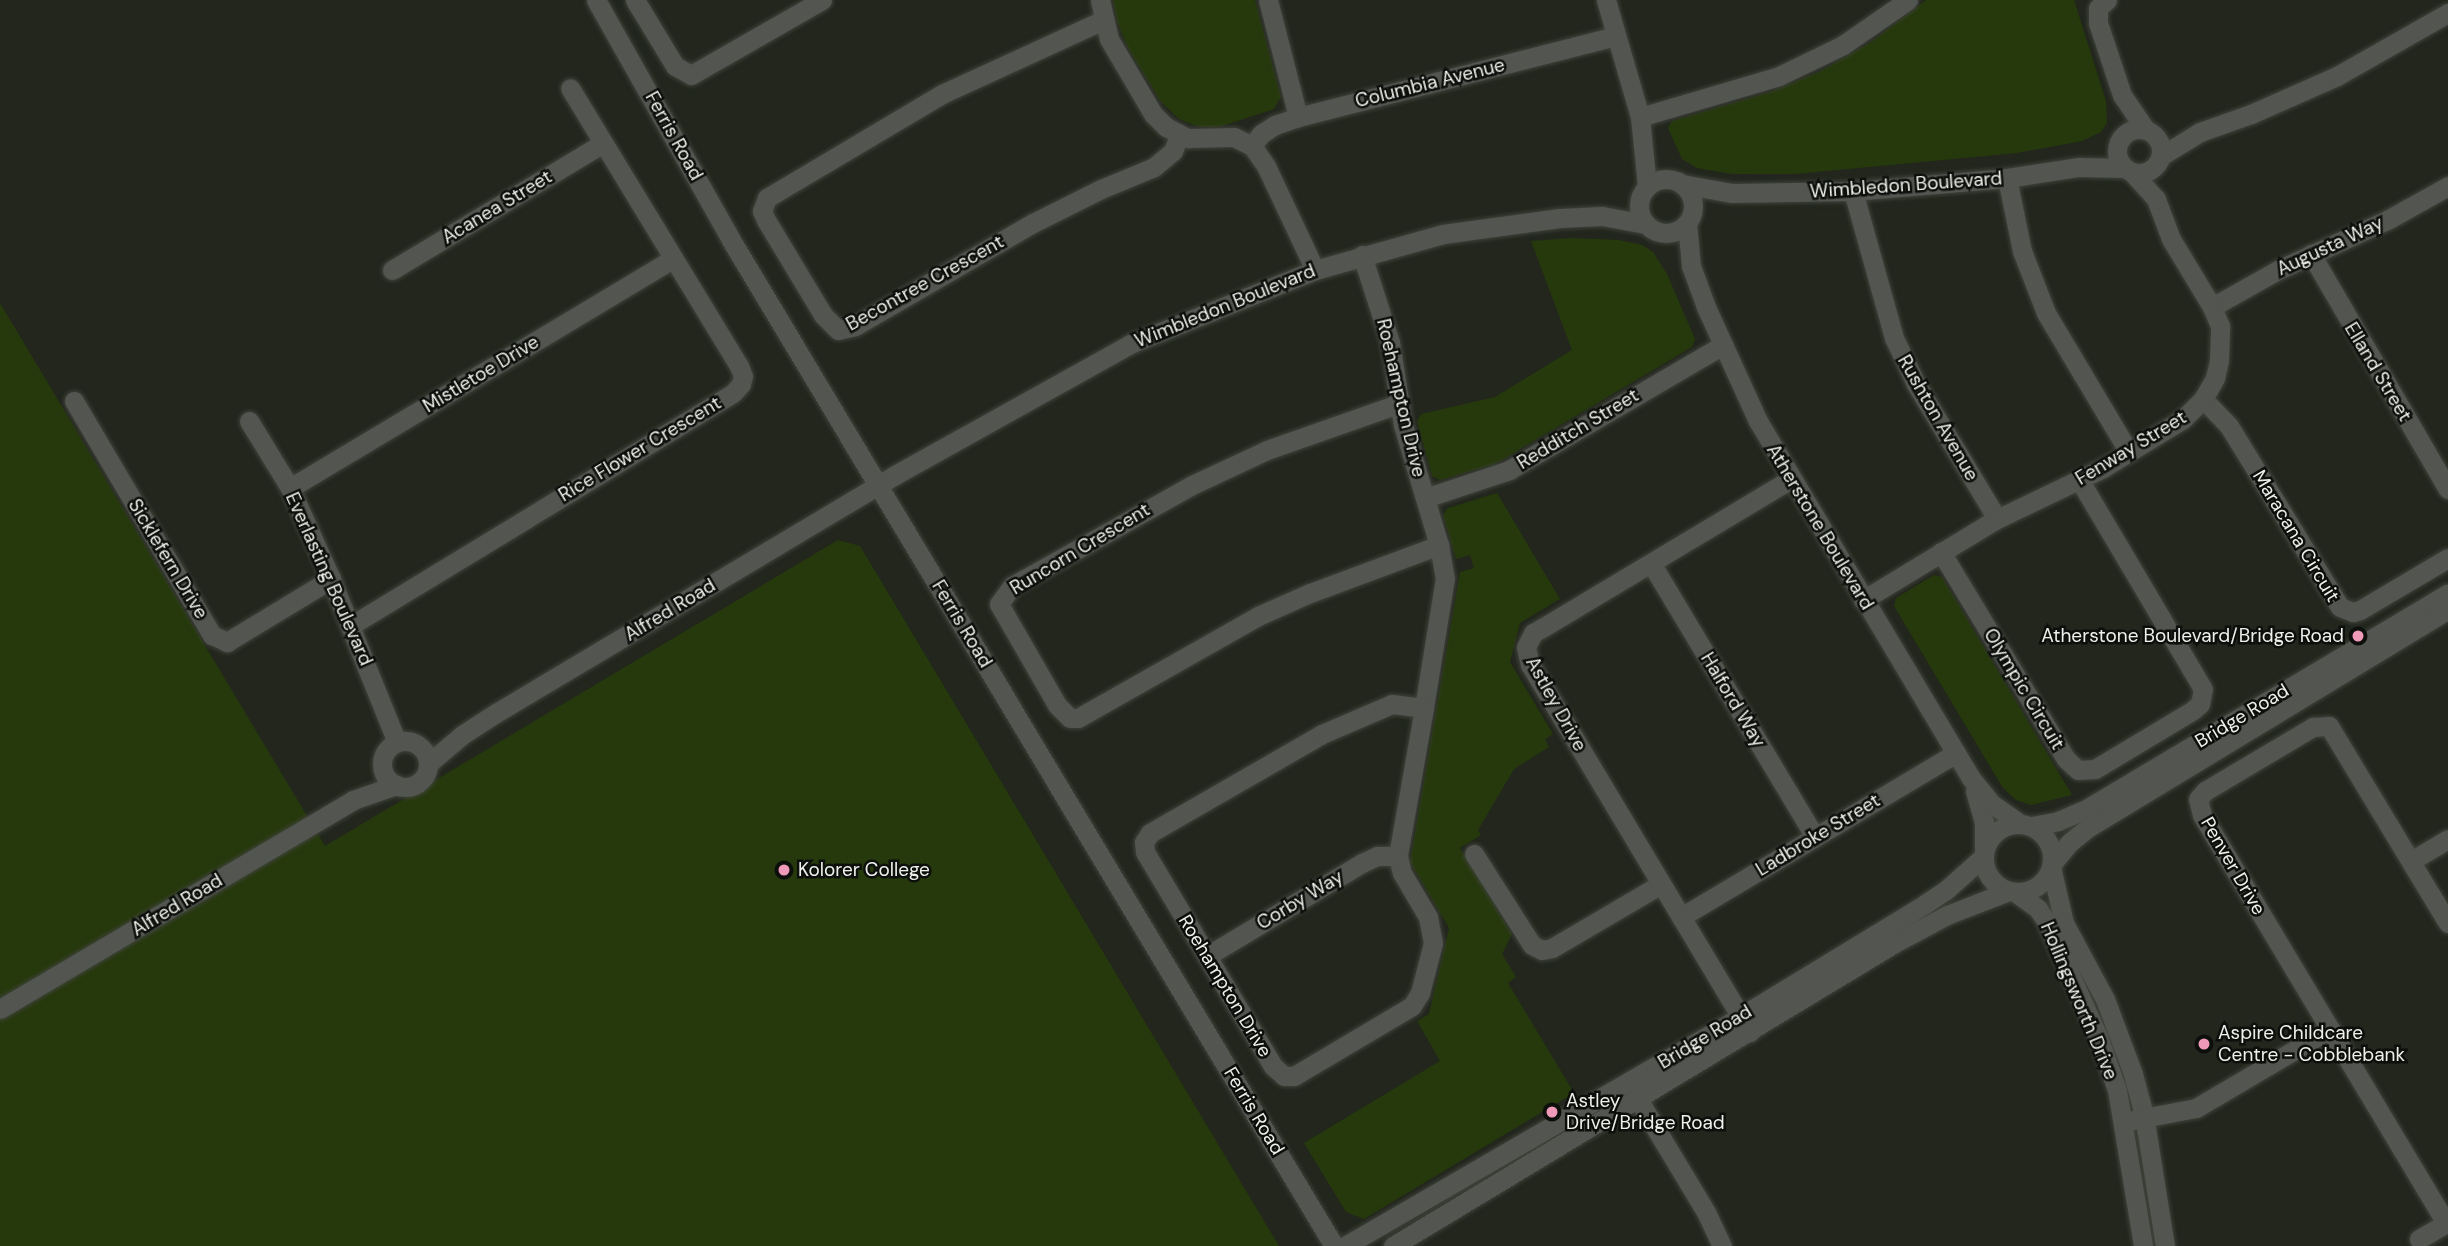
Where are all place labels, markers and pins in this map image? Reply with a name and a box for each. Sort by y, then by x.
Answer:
place label: Atherstone Boulevard/Bridge Road [2041,625,2344,647]
marker: Atherstone Boulevard/Bridge Road [2350,628,2366,644]
place label: Kolorer College [798,859,930,881]
marker: Kolorer College [776,862,792,878]
place label: Aspire Childcare Centre - Cobblebank [2218,1022,2405,1066]
marker: Aspire Childcare Centre - Cobblebank [2196,1036,2212,1052]
place label: Astley Drive/Bridge Road [1566,1090,1725,1134]
marker: Astley Drive/Bridge Road [1544,1104,1560,1120]

